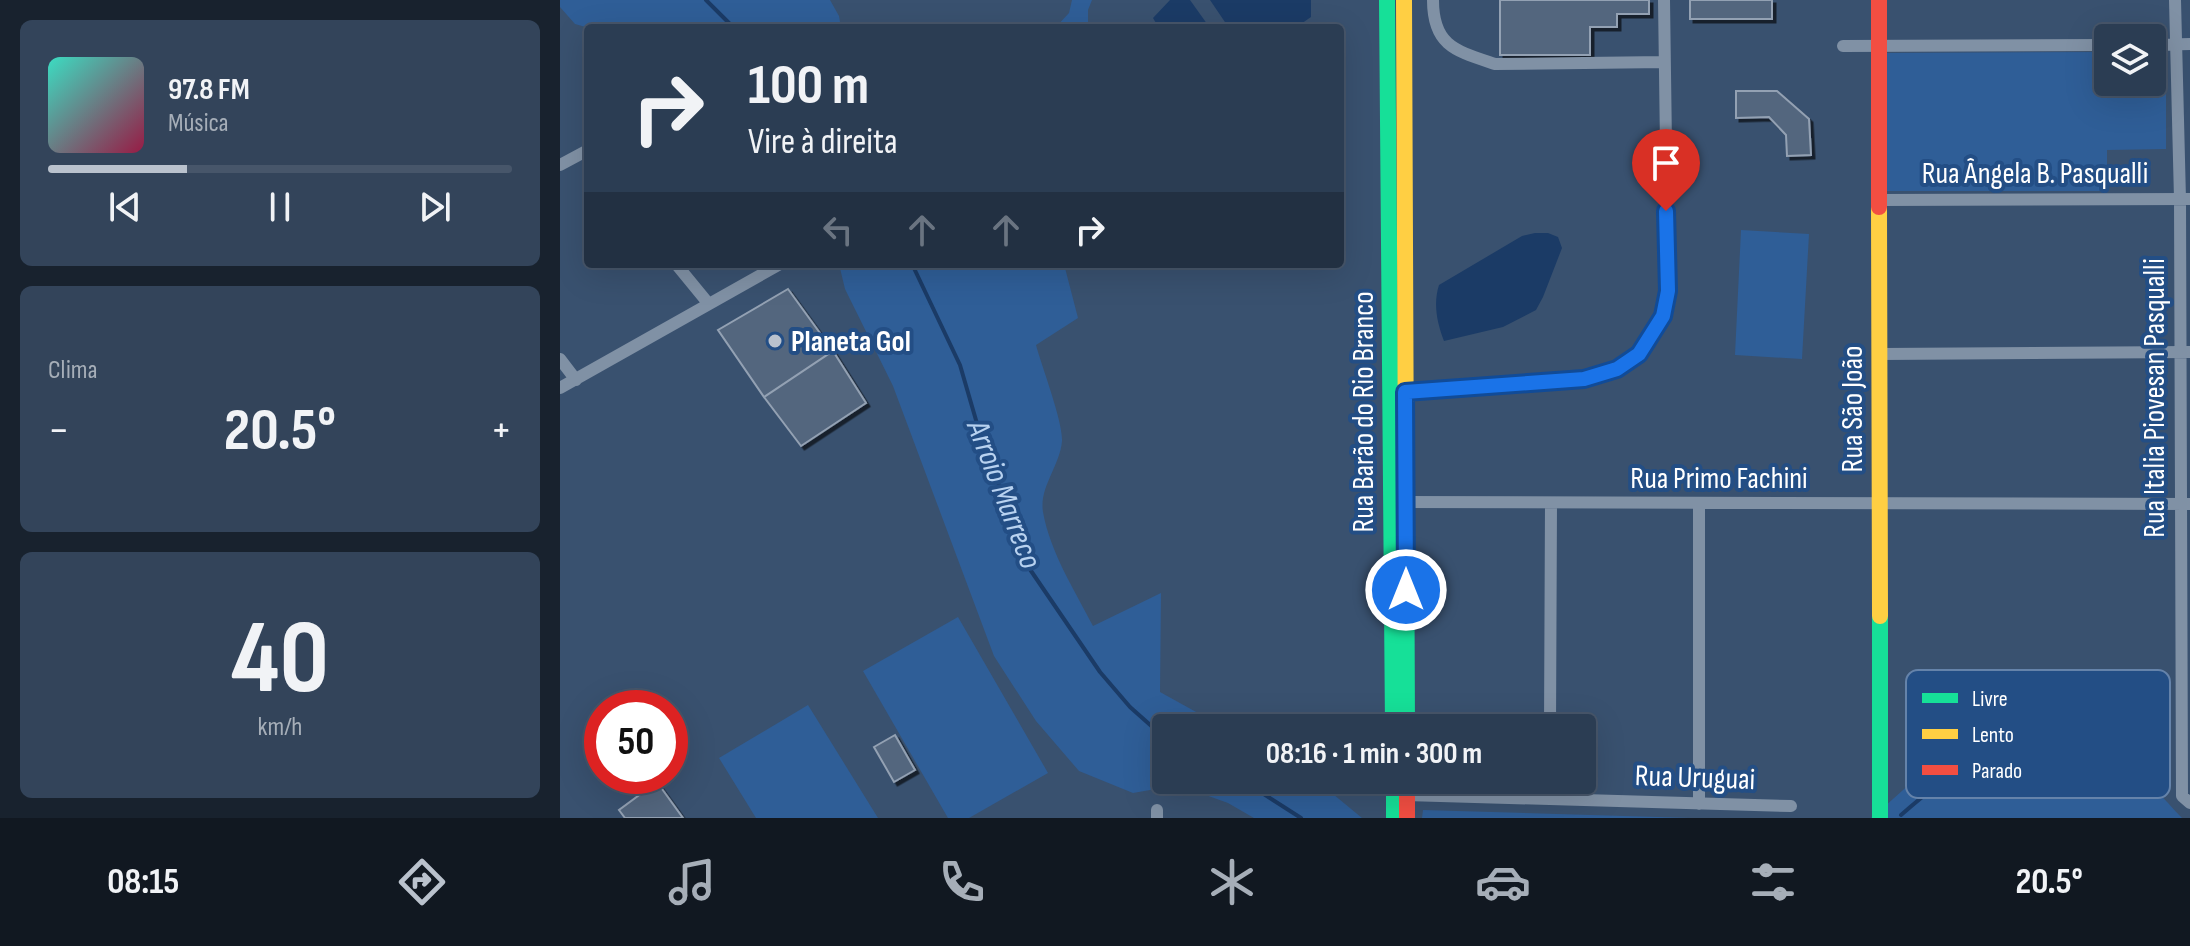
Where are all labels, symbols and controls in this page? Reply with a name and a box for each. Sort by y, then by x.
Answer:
map controls [2094,24,2166,96]
button: layers [2094,24,2166,96]
text: 100 m [748,53,869,120]
icon: right [616,56,720,160]
text: 97.8 FM [168,72,250,108]
text: Música [168,108,229,139]
text: Vire à direita [748,121,898,164]
pin [1632,129,1700,211]
icon: arrive [1644,141,1688,185]
street label: Rua Ângela B. Pasqualli [1922,156,2148,192]
icon: previous [103,185,147,229]
icon: pause [258,185,302,229]
icon: next [413,185,457,229]
icon: left [816,208,860,252]
icon: ahead [900,208,944,252]
icon: ahead [984,208,1028,252]
icon: right [1068,208,1112,252]
street label: Rua Italia Piovesan Pasqualli [2137,258,2173,538]
street label: Rua Barão do Rio Branco [1346,291,1382,533]
place label: Planeta Gol [791,324,911,360]
marker: Planeta Gol [766,332,784,350]
street label: Rua São João [1835,346,1871,472]
text: Clima [48,355,98,386]
text: 20.5° [224,395,336,467]
text: − [48,404,70,457]
text: + [490,404,512,457]
water label: Arroio Marreco [957,413,1050,574]
street label: Rua Primo Fachini [1630,461,1808,497]
position arrow [1364,548,1448,632]
text: 40 [231,597,329,722]
legend [1906,670,2170,798]
text: Livre [1972,686,2008,713]
speed limit sign: 50 [584,690,688,794]
text: km/h [258,712,302,743]
text: Lento [1972,722,2014,749]
text: 08:16 · 1 min · 300 m [1266,736,1482,772]
street label: Rua Uruguai [1634,758,1756,798]
text: Parado [1972,758,2022,785]
icon: directions [394,854,450,910]
icon: music [664,854,720,910]
icon: phone [934,854,990,910]
icon: climate [1204,854,1260,910]
icon: car [1475,854,1531,910]
icon: filters [1745,854,1801,910]
text: 08:15 [107,861,179,904]
text: 20.5° [2015,861,2083,904]

